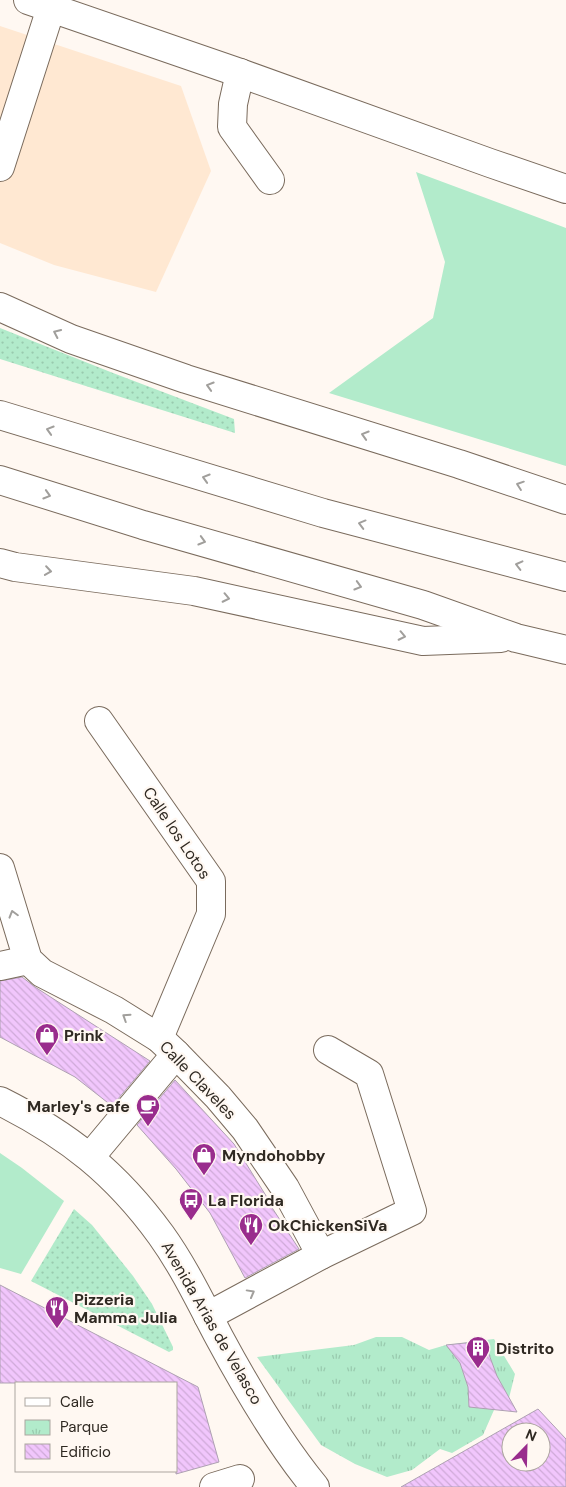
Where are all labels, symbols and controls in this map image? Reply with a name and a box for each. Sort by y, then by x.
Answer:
one-way arrow [53,329,62,339]
one-way arrow [206,382,215,392]
one-way arrow [47,426,55,436]
one-way arrow [361,430,370,440]
one-way arrow [202,474,210,484]
one-way arrow [516,480,524,490]
one-way arrow [42,489,50,499]
one-way arrow [358,519,366,529]
one-way arrow [198,536,206,546]
one-way arrow [515,561,523,571]
one-way arrow [44,565,52,576]
one-way arrow [354,581,362,591]
one-way arrow [221,592,230,603]
one-way arrow [397,631,406,641]
street label: Calle los Lotos [138,783,216,883]
one-way arrow [9,910,19,919]
one-way arrow [122,1014,131,1024]
shop icon: Prink [34,1022,60,1056]
place label: Prink [64,1025,105,1046]
street label: Calle Claveles [155,1036,241,1124]
cafe icon: Marley's cafe [135,1093,161,1127]
place label: Marley's cafe [27,1096,130,1117]
shop icon: Myndohobby [191,1142,217,1176]
place label: Myndohobby [222,1145,326,1166]
bus stop icon: La Florida [178,1187,204,1221]
place label: La Florida [208,1190,284,1211]
restaurant icon: OkChickenSiVa [238,1212,264,1246]
place label: OkChickenSiVa [268,1215,387,1236]
street label: Avenida Arias de Velasco [157,1237,267,1409]
place label: Pizzeria Mamma Julia [74,1289,177,1328]
one-way arrow [246,1289,255,1299]
restaurant icon: Pizzeria Mamma Julia [44,1295,70,1329]
building icon: Distrito [465,1335,491,1369]
place label: Distrito [496,1338,554,1359]
legend [15,1382,178,1472]
text: Calle [60,1392,94,1412]
text: Parque [60,1417,108,1437]
north arrow [501,1422,551,1472]
text: N [523,1425,539,1445]
text: Edificio [60,1442,111,1462]

